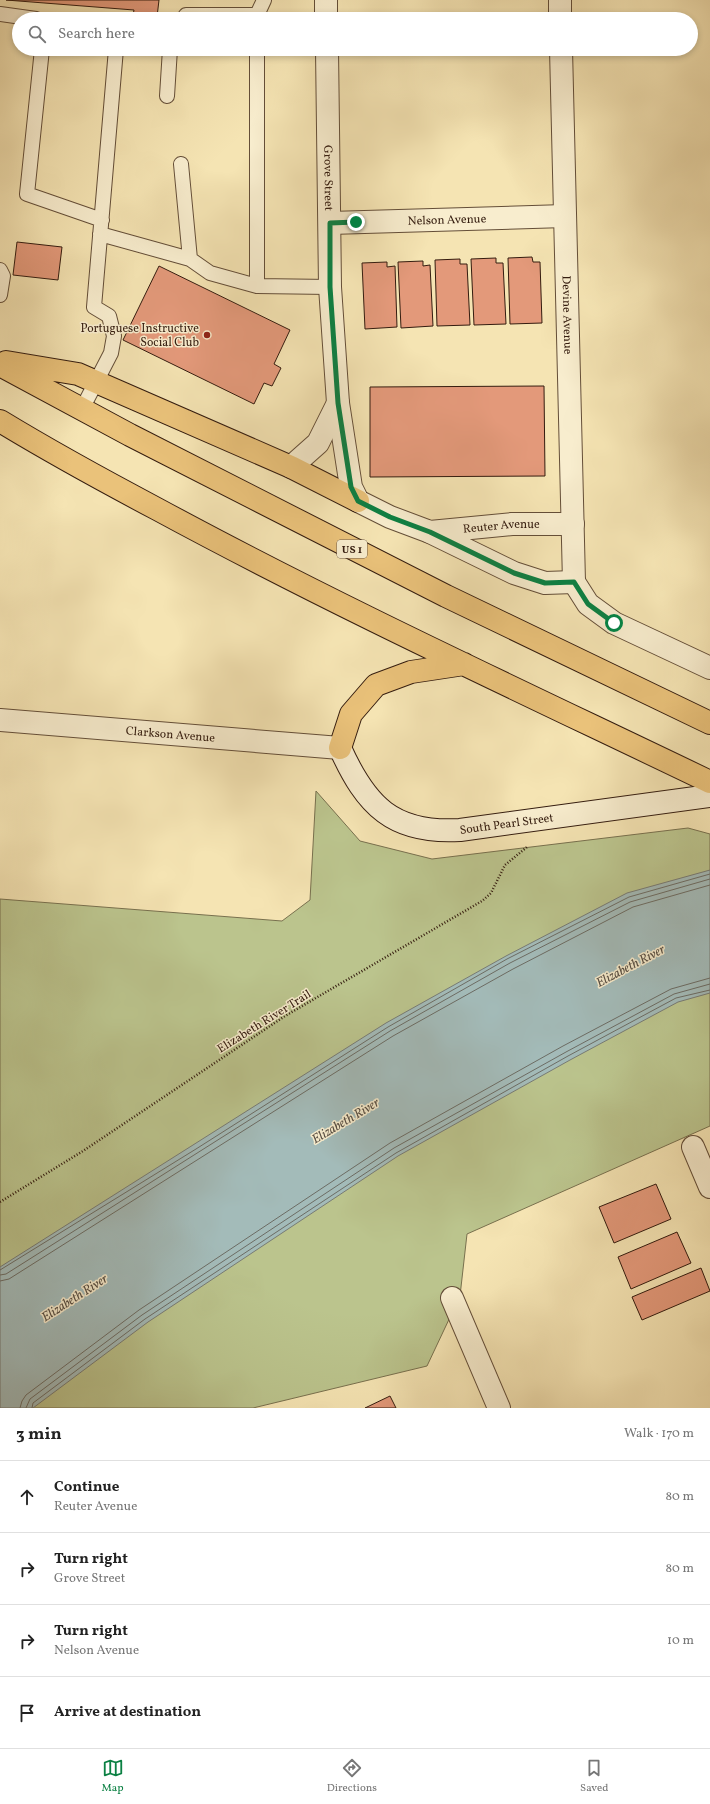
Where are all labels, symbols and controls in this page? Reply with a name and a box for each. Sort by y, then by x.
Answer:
search box [12,12,698,56]
icon: search [26,23,48,45]
text: Search here [58,24,135,45]
street label: Grove Street [319,145,336,211]
street label: Nelson Avenue [407,211,487,230]
route end [347,213,365,231]
street label: Devine Avenue [558,275,575,355]
place label: Portuguese Instructive Social Club [80,321,199,351]
marker: Portuguese Instructive Social Club [202,330,212,340]
street label: Reuter Avenue [462,517,540,538]
road number: US 1 [337,540,367,558]
route start [605,614,623,632]
street label: Clarkson Avenue [125,723,216,747]
street label: South Pearl Street [459,810,555,839]
water label: Elizabeth River [593,941,669,993]
street label: Elizabeth River Trail [215,986,315,1057]
water label: Elizabeth River [309,1094,383,1149]
water label: Elizabeth River [38,1270,112,1327]
text: 3 min [16,1423,62,1446]
text: Walk · 170 m [624,1425,694,1443]
text: Continue [54,1477,119,1498]
icon: ahead [16,1486,38,1508]
text: 80 m [665,1488,694,1506]
text: Reuter Avenue [54,1498,137,1516]
text: Turn right [54,1549,128,1570]
icon: right [16,1558,38,1580]
text: 80 m [665,1560,694,1578]
text: Grove Street [54,1570,125,1588]
text: Turn right [54,1621,128,1642]
icon: right [16,1630,38,1652]
text: 10 m [667,1632,694,1650]
text: Nelson Avenue [54,1642,139,1660]
icon: arrive [16,1702,38,1724]
text: Arrive at destination [54,1702,201,1723]
tab: Map [102,1757,124,1796]
tab: Directions [327,1757,377,1796]
tab: Saved [580,1757,608,1796]

